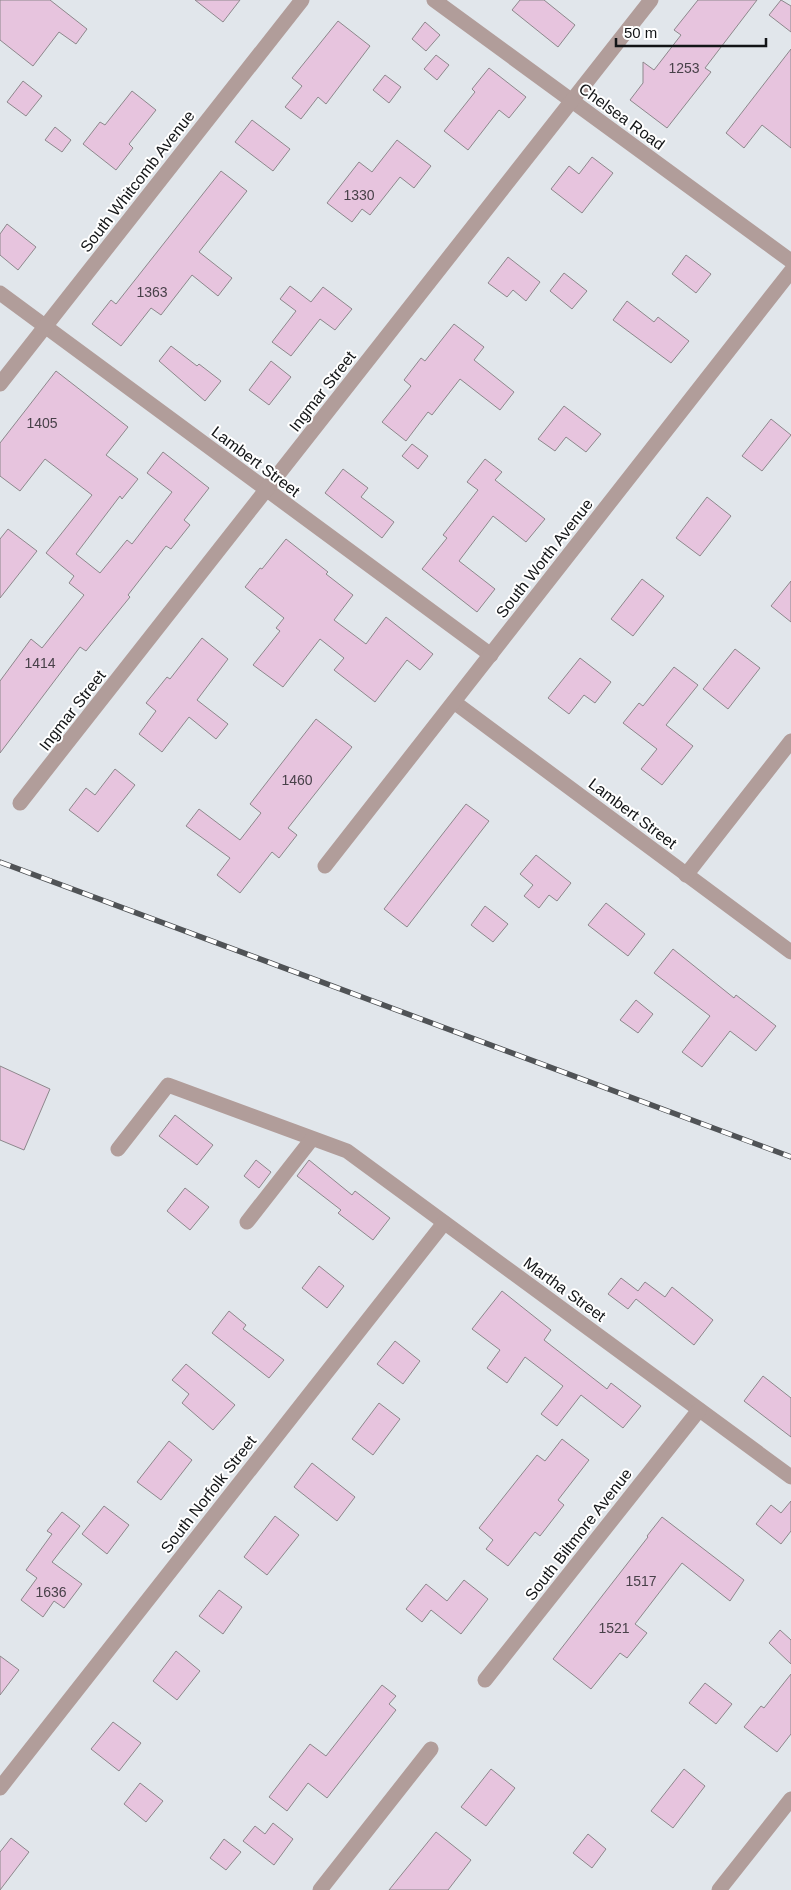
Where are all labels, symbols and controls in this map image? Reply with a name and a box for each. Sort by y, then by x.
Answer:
scale bar [616,15,766,47]
text: 50 m [624,24,657,41]
house number: 1253 [668,60,700,76]
street label: Chelsea Road [576,80,668,153]
street label: South Whitcomb Avenue [77,107,198,255]
house number: 1330 [343,187,375,203]
house number: 1363 [136,284,168,300]
street label: Ingmar Street [286,347,359,435]
house number: 1405 [26,415,58,431]
street label: Lambert Street [208,423,304,500]
street label: South Worth Avenue [493,495,596,621]
house number: 1414 [24,655,56,671]
street label: Ingmar Street [36,666,109,754]
house number: 1460 [281,772,313,788]
street label: Lambert Street [585,775,681,852]
street label: Martha Street [520,1254,609,1325]
street label: South Norfolk Street [157,1432,260,1556]
street label: South Biltmore Avenue [522,1465,635,1604]
house number: 1517 [625,1573,657,1589]
house number: 1636 [35,1584,67,1600]
house number: 1521 [598,1620,630,1636]

